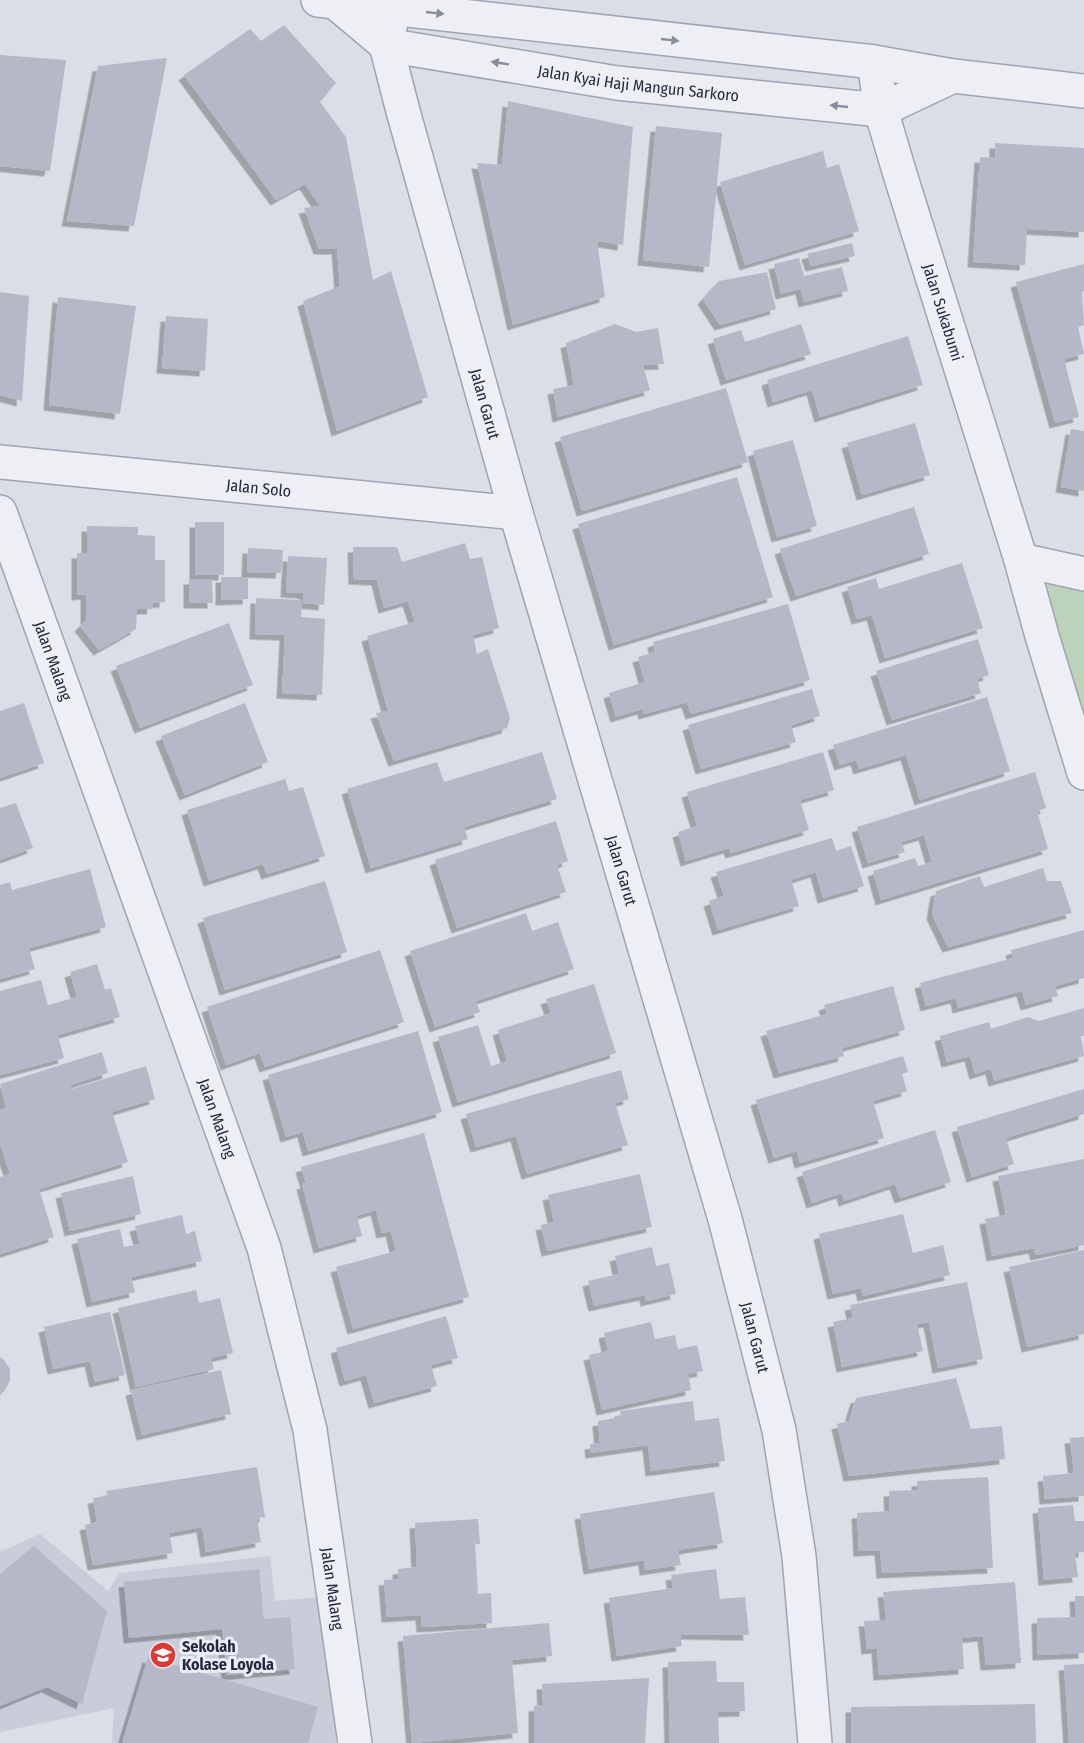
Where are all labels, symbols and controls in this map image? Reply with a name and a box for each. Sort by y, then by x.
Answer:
one-way arrow [425,8,444,17]
one-way arrow [661,35,680,44]
one-way arrow [490,59,509,68]
street label: Jalan Kyai Haji Mangun Sarkoro [536,61,740,105]
one-way arrow [830,101,849,111]
street label: Jalan Sukabumi [919,261,967,363]
street label: Jalan Garut [466,366,504,442]
street label: Jalan Solo [225,475,292,500]
street label: Jalan Malang [30,618,77,704]
street label: Jalan Garut [602,833,641,908]
street label: Jalan Malang [194,1076,241,1161]
street label: Jalan Garut [737,1300,774,1376]
street label: Jalan Malang [317,1546,348,1632]
place label: Sekolah Kolase Loyola [182,1637,274,1674]
school or university icon: Sekolah Kolase Loyola [148,1640,178,1670]

